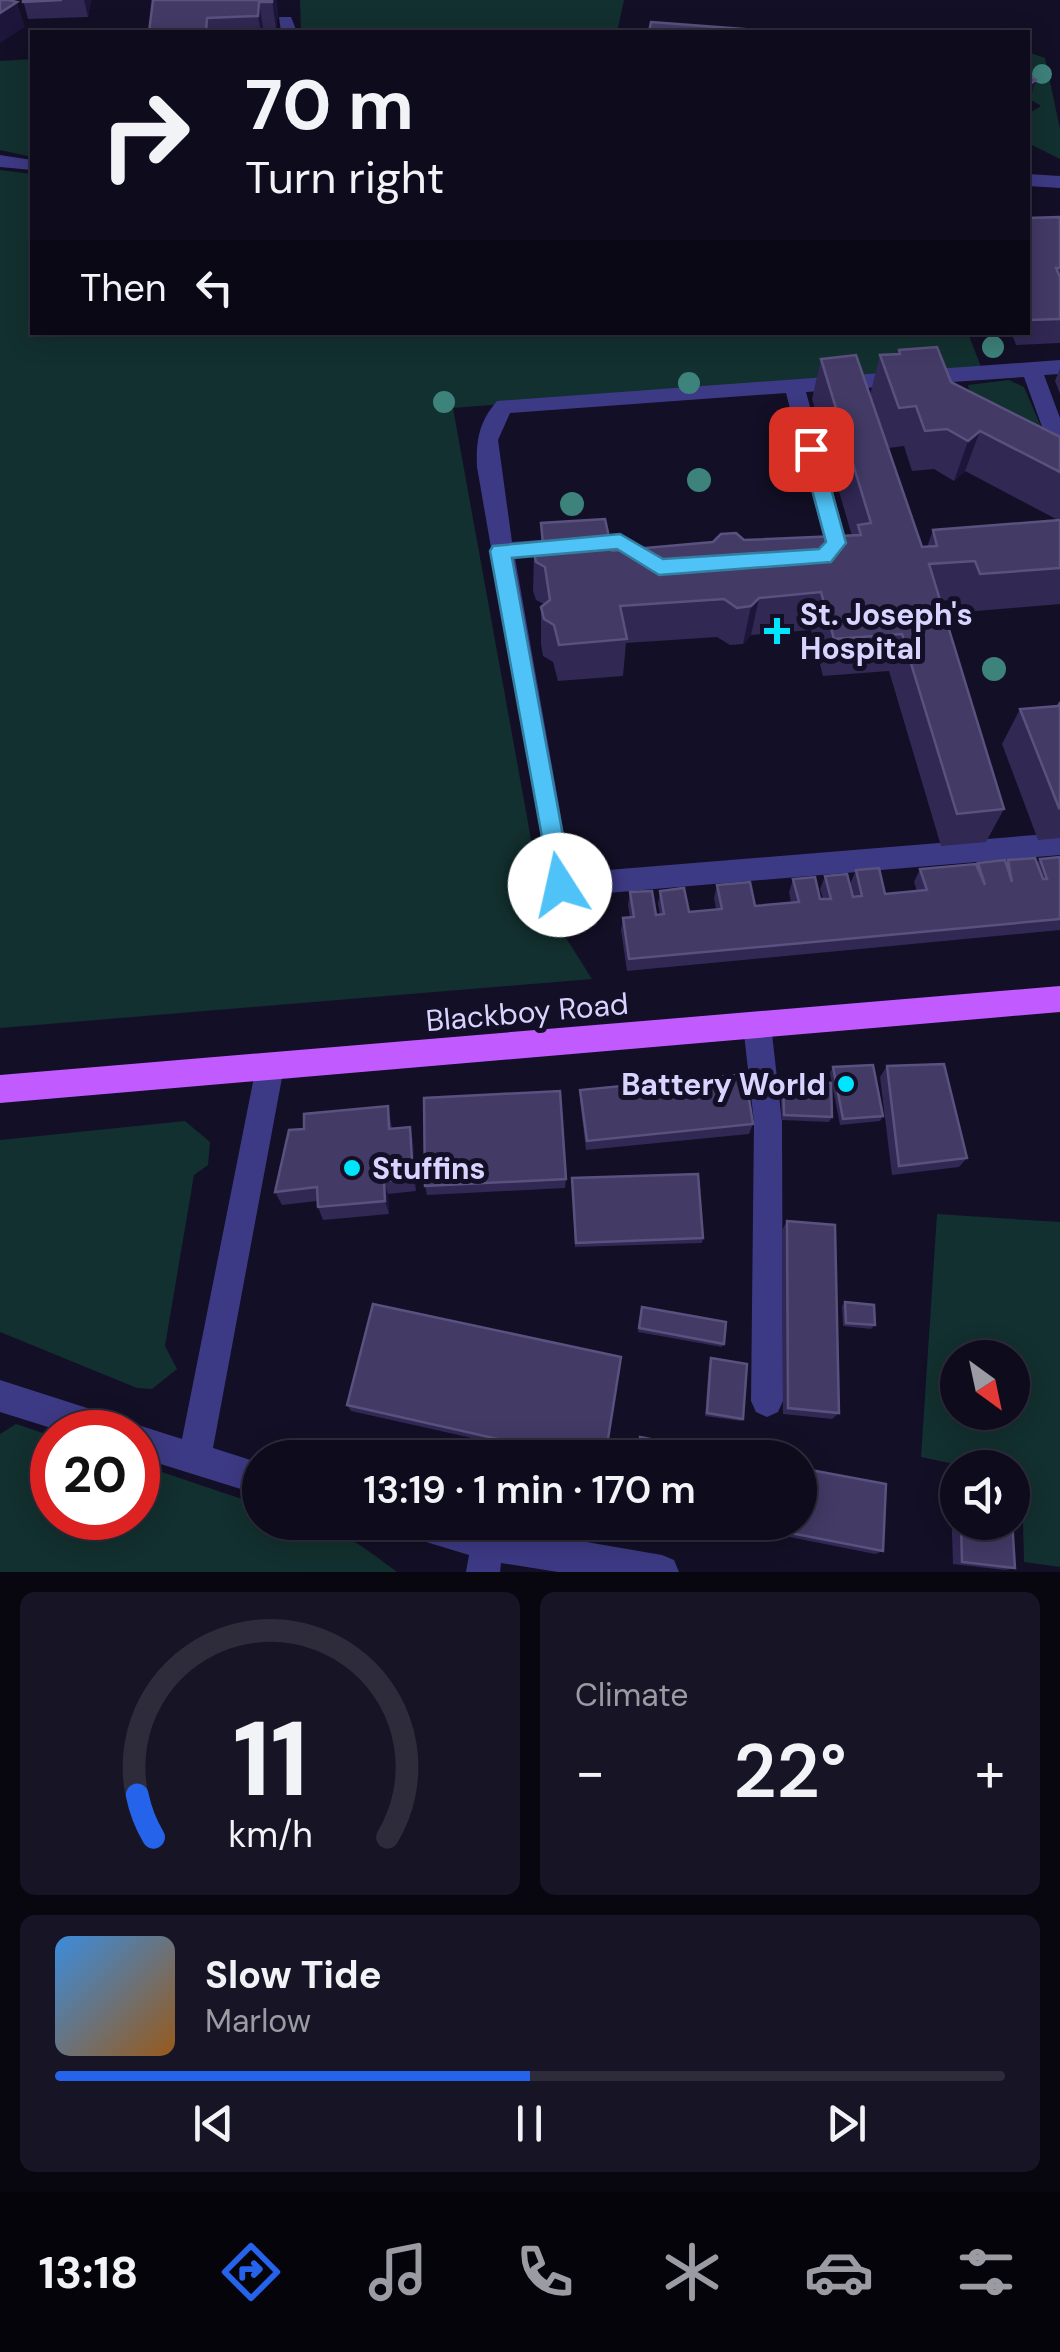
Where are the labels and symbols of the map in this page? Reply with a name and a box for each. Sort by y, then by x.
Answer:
pin [769,407,854,492]
place label: St. Joseph's Hospital [800,595,973,668]
marker: St. Joseph's Hospital [764,618,790,644]
position arrow [508,833,612,937]
street label: Blackboy Road [424,984,630,1040]
place label: Battery World [621,1065,826,1104]
marker: Battery World [835,1073,857,1095]
place label: Stuffins [372,1149,486,1188]
marker: Stuffins [341,1157,363,1179]
north arrow [940,1340,1030,1430]
speed limit sign: 20 [30,1410,160,1540]

